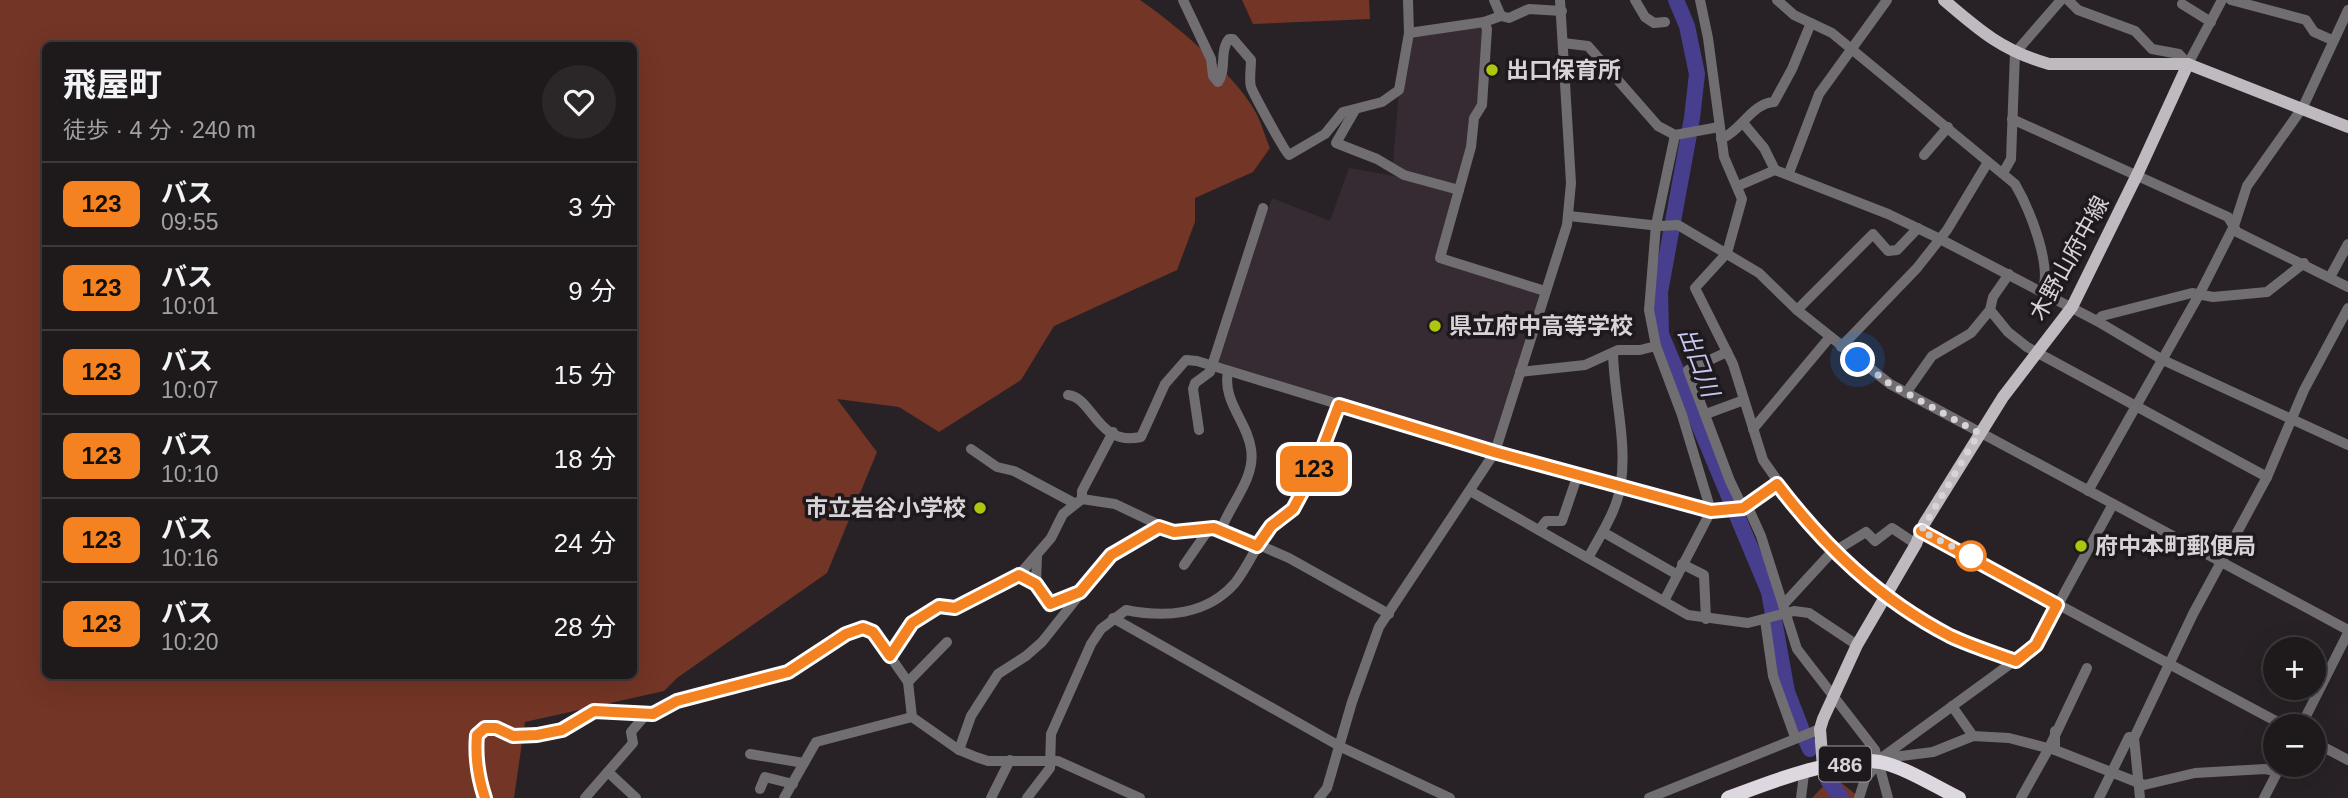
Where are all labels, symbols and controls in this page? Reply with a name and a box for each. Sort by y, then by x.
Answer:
place label: 出口保育所 [1506,57,1621,83]
marker: 出口保育所 [1484,62,1500,78]
button: heart [542,65,616,139]
text: 飛屋町 [63,66,162,103]
text: 徒歩 · 4 分 · 240 m [63,117,256,143]
text: バス [161,178,213,208]
text: 123 [81,190,122,217]
street label: 木野山府中線 [2024,191,2114,325]
text: 3 分 [568,192,616,222]
text: 09:55 [161,209,219,235]
text: バス [161,262,213,292]
text: 123 [81,274,122,301]
text: 9 分 [568,276,616,306]
text: 10:01 [161,293,219,319]
place label: 県立府中高等学校 [1449,313,1633,339]
marker: 県立府中高等学校 [1427,318,1443,334]
water label: 出口川 [1673,324,1726,403]
your location [1840,342,1875,377]
text: バス [161,346,213,376]
text: 123 [81,358,122,385]
text: 15 分 [554,360,616,390]
text: 10:07 [161,377,219,403]
text: バス [161,430,213,460]
text: 123 [81,442,122,469]
text: 18 分 [554,444,616,474]
line badge: 123 [1274,446,1354,492]
text: 123 [1294,455,1334,482]
text: 10:10 [161,461,219,487]
place label: 市立岩谷小学校 [805,495,966,521]
marker: 市立岩谷小学校 [972,500,988,516]
text: バス [161,514,213,544]
text: 123 [81,526,122,553]
text: 24 分 [554,528,616,558]
place label: 府中本町郵便局 [2095,533,2256,559]
marker: 府中本町郵便局 [2073,538,2089,554]
unlabelled marker [1956,541,1986,571]
text: 10:16 [161,545,219,571]
text: バス [161,598,213,628]
text: 123 [81,610,122,637]
text: 28 分 [554,612,616,642]
text: 10:20 [161,629,219,655]
map controls [2263,637,2326,777]
button: + [2263,637,2326,700]
button: − [2263,714,2326,777]
road number: 486 [1819,746,1871,782]

